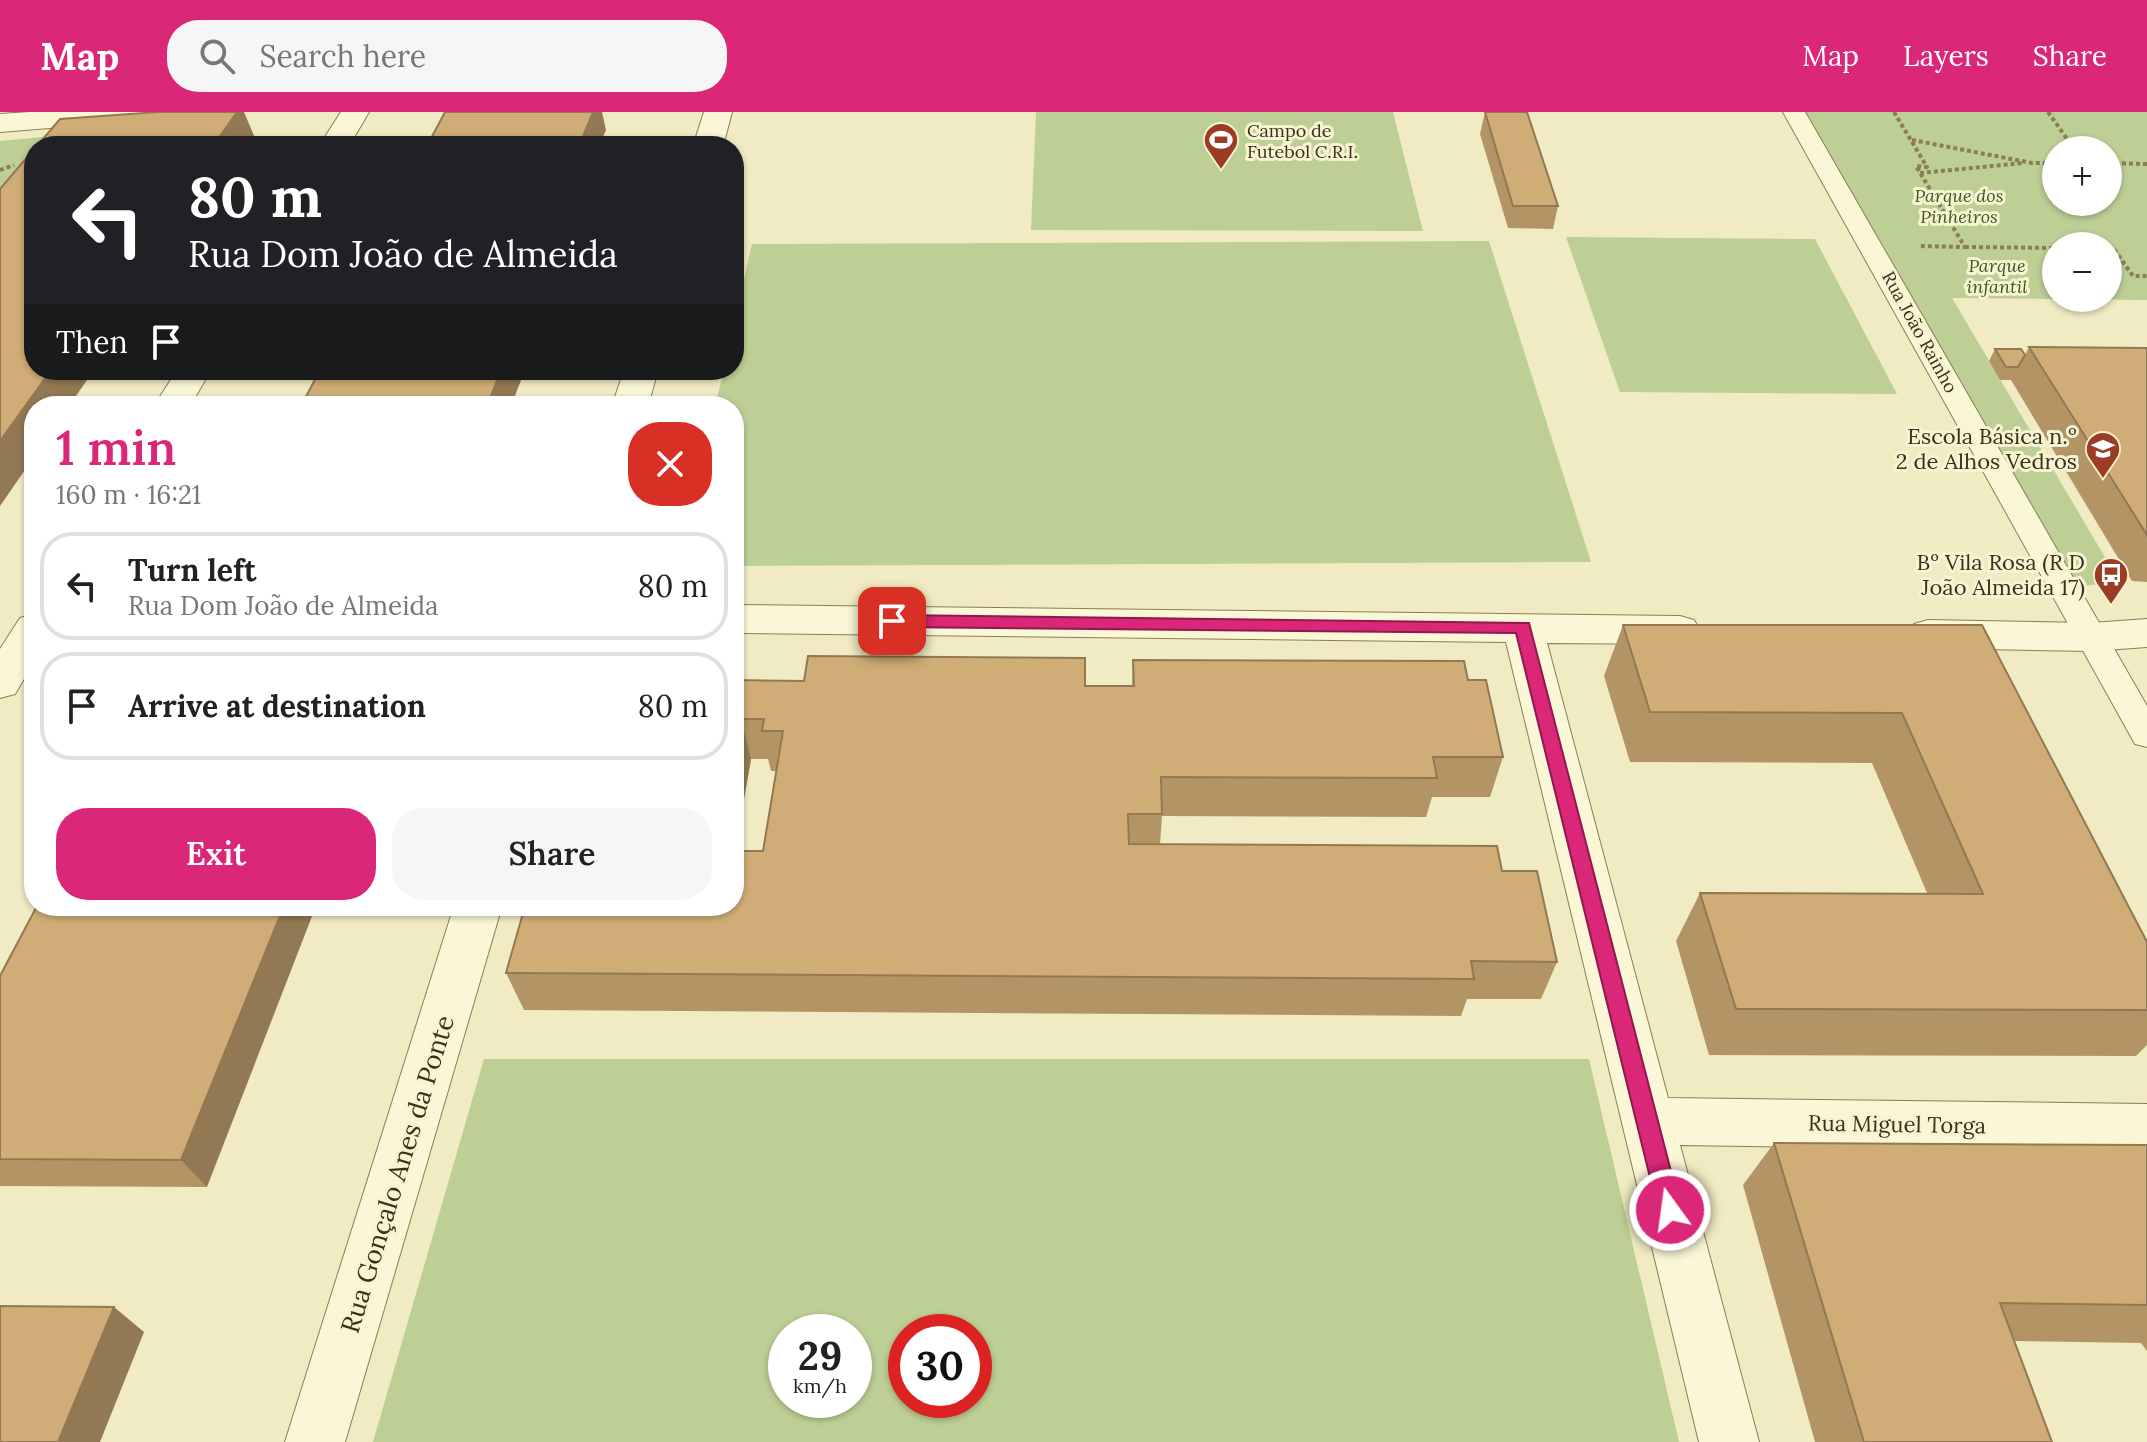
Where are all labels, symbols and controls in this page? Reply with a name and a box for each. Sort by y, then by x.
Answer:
search box [167,20,727,92]
text: Map [40,32,119,80]
icon: search [195,34,239,78]
text: Search here [259,37,426,75]
text: Map [1802,38,1859,74]
text: Layers [1903,38,1989,74]
text: Share [2033,38,2107,74]
place label: Campo de Futebol C.R.I. [1247,119,1358,163]
sports icon: Campo de Futebol C.R.I. [1202,121,1240,171]
map controls [2042,136,2122,312]
button: + [2042,136,2122,216]
text: 80 m [188,161,322,232]
icon: left [56,168,160,272]
park label: Parque dos Pinheiros [1915,184,2003,228]
text: Rua Dom João de Almeida [188,231,618,277]
button: − [2042,232,2122,312]
park label: Parque infantil [1967,254,2027,298]
street label: Rua João Rainho [1877,267,1963,397]
icon: arrive [144,320,188,364]
text: Then [56,323,128,361]
text: 1 min [56,417,176,478]
button: close [628,422,712,506]
place label: Escola Básica n.º 2 de Alhos Vedros [1896,422,2077,475]
school or university icon: Escola Básica n.º 2 de Alhos Vedros [2084,430,2122,480]
text: 160 m · 16:21 [56,478,201,511]
place label: Bº Vila Rosa (R D João Almeida 17) [1916,548,2085,601]
text: Turn left [128,551,256,589]
bus stop icon: Bº Vila Rosa (R D João Almeida 17) [2092,556,2130,606]
icon: left [60,564,104,608]
text: 80 m [638,567,708,605]
pin [858,587,926,655]
text: Rua Dom João de Almeida [128,589,438,622]
icon: arrive [870,599,914,643]
icon: arrive [60,684,104,728]
text: Arrive at destination [128,687,426,725]
text: 80 m [638,687,708,725]
button: Exit [56,808,376,900]
button: Share [392,808,712,900]
street label: Rua Gonçalo Anes da Ponte [333,1011,461,1337]
street label: Rua Miguel Torga [1808,1108,1986,1140]
position arrow [1628,1168,1712,1252]
speed limit sign: 30 [888,1314,992,1418]
text: 29 [798,1330,842,1381]
text: km/h [793,1373,847,1398]

